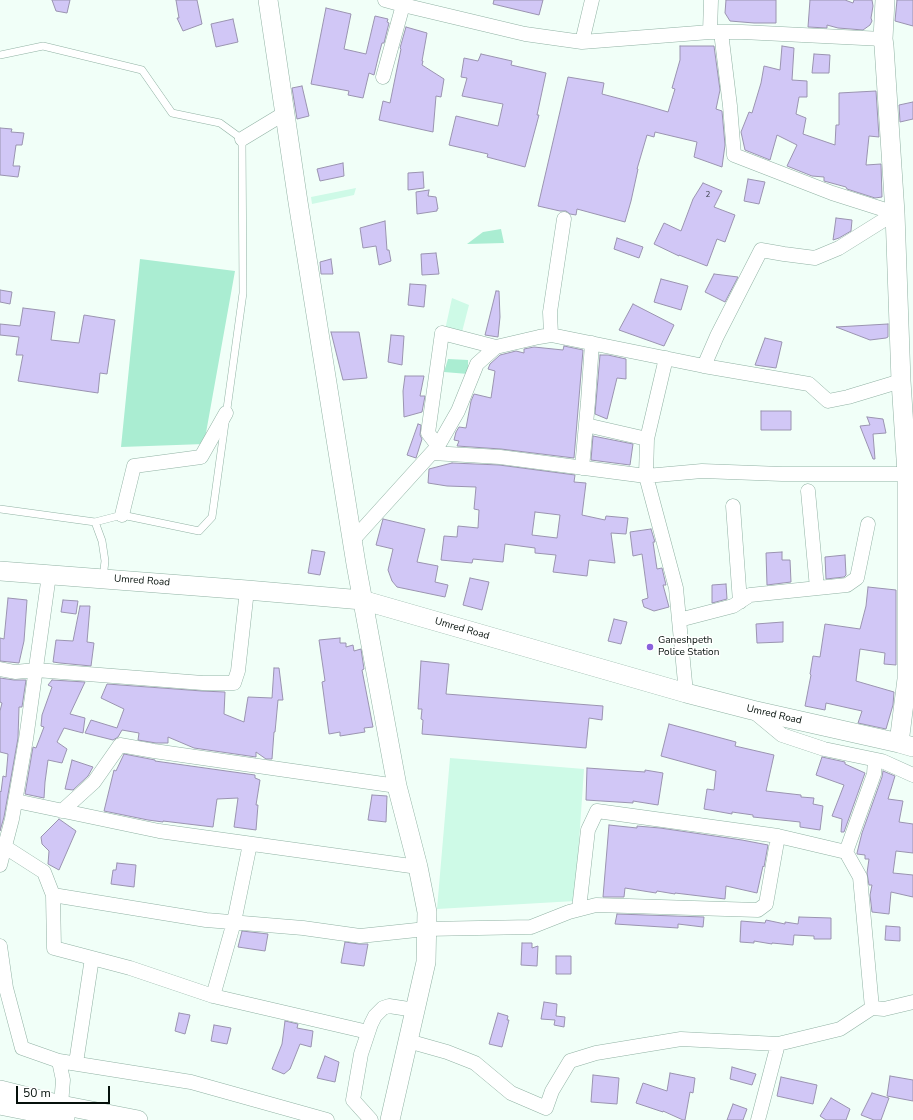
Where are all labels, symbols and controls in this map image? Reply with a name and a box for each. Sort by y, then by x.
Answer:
house number: 2 [706,190,710,200]
street label: Umred Road [113,573,171,589]
street label: Umred Road [433,615,491,643]
place label: Ganeshpeth Police Station [658,635,719,658]
marker: Ganeshpeth Police Station [645,642,655,652]
street label: Umred Road [745,703,803,727]
scale bar [18,1078,112,1104]
text: 50 m [23,1085,51,1101]

